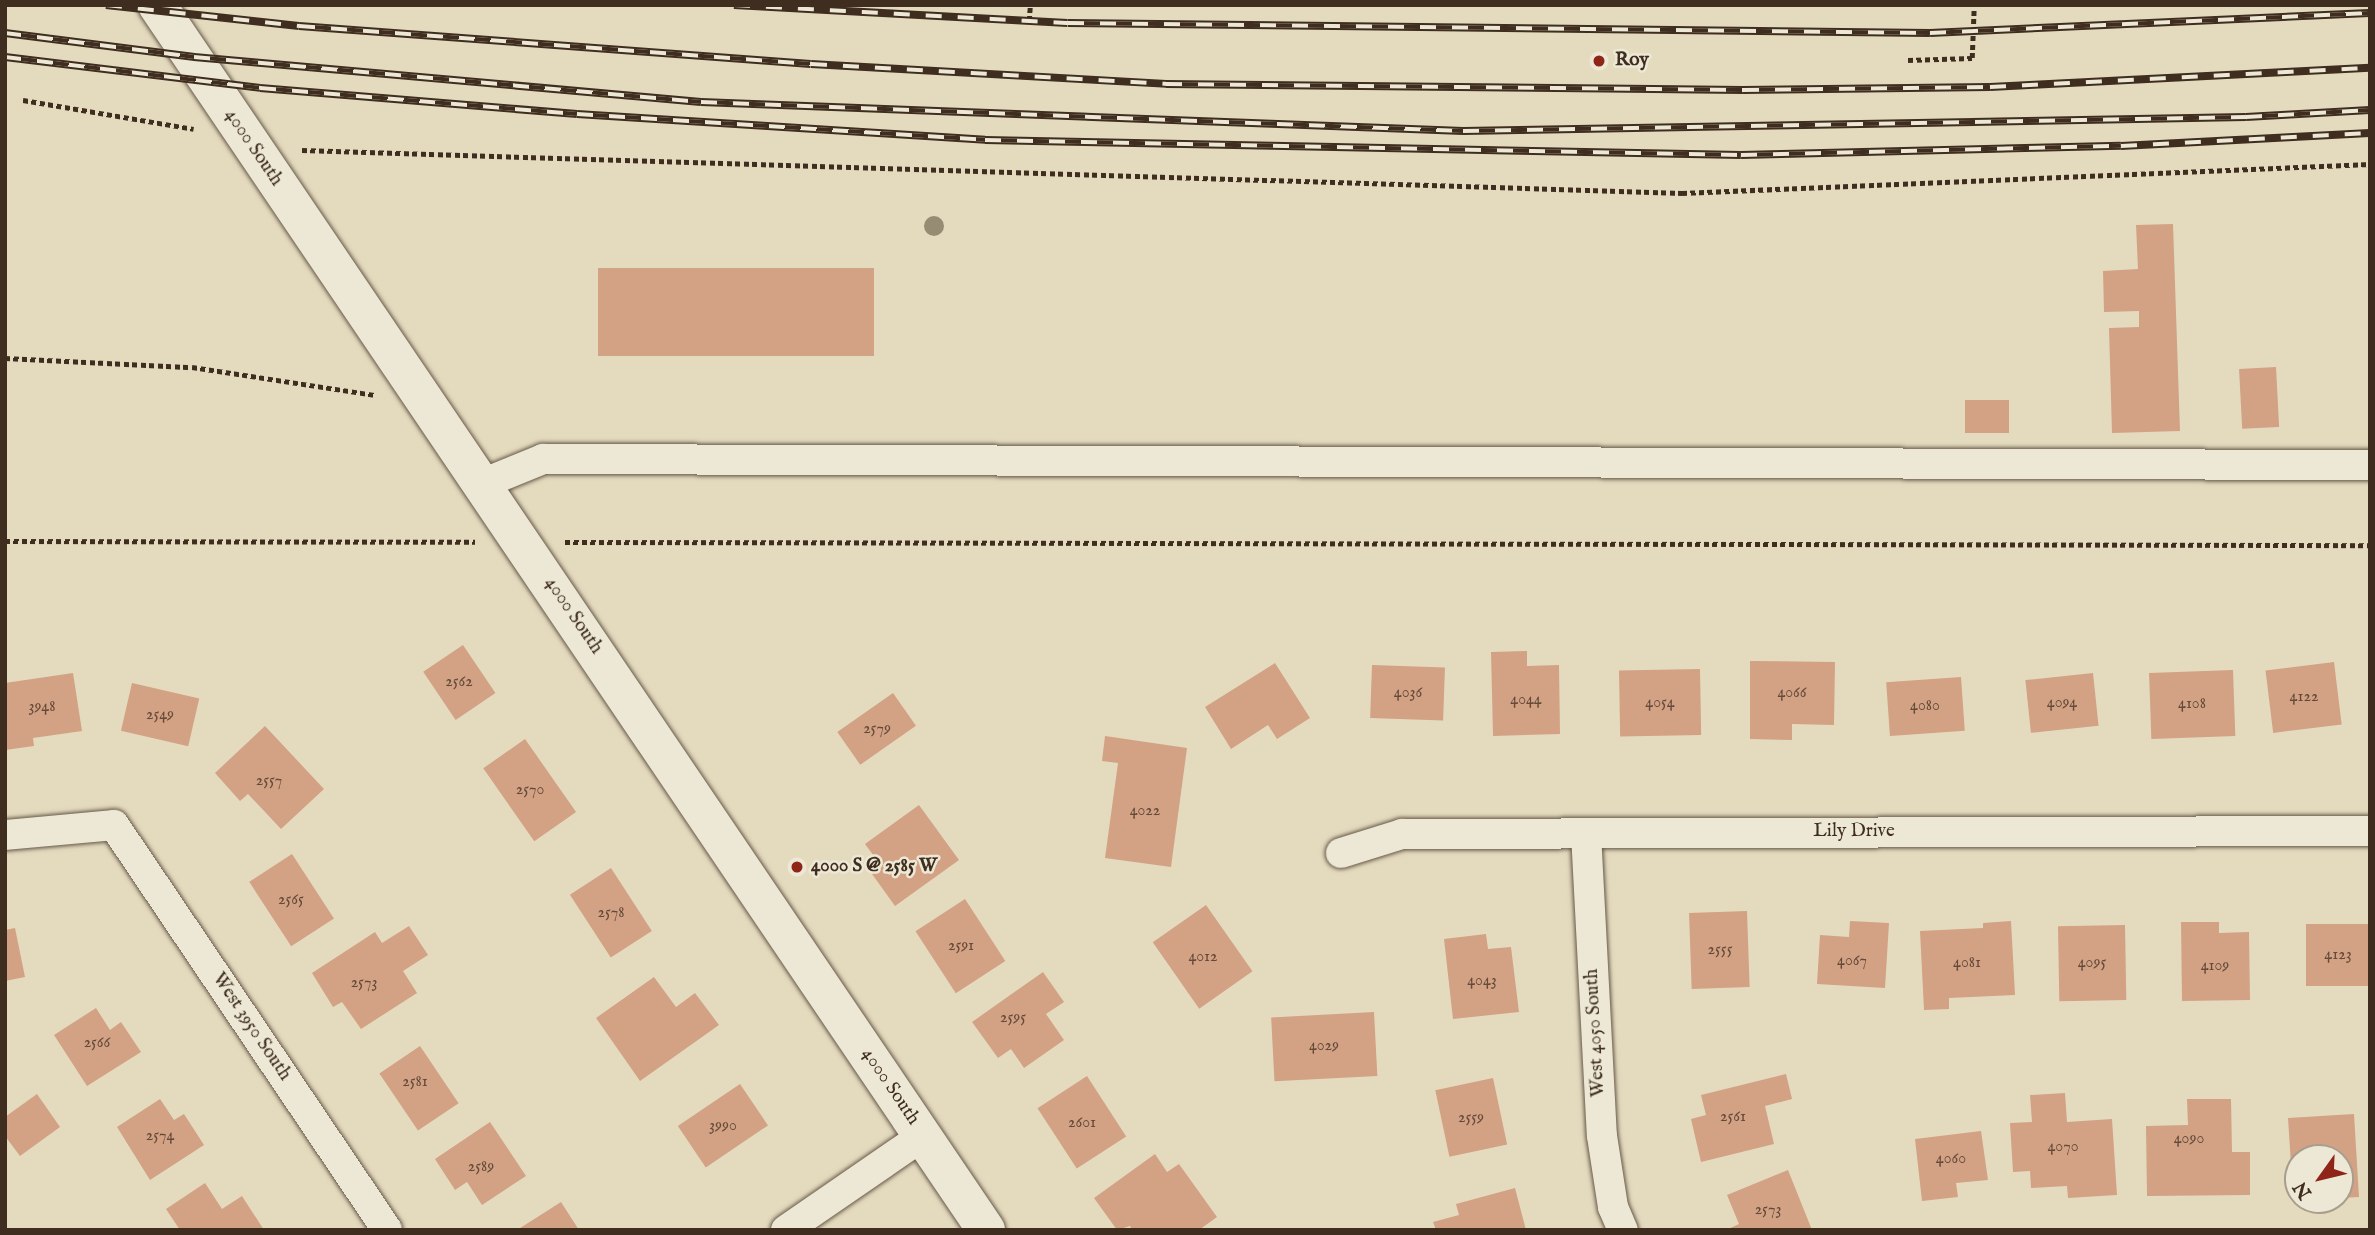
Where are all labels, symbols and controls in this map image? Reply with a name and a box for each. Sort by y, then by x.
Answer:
place label: Roy [1615,50,1649,72]
marker: Roy [1589,51,1609,71]
street label: 4000 South [219,105,287,191]
street label: 4000 South [539,573,607,659]
house number: 2562 [445,672,473,692]
house number: 4036 [1394,683,1422,703]
house number: 4066 [1777,683,1807,703]
house number: 4122 [2290,687,2318,707]
house number: 4044 [1510,690,1542,710]
house number: 4054 [1645,693,1675,713]
house number: 4094 [2047,693,2077,713]
house number: 4108 [2178,694,2206,714]
house number: 4080 [1910,696,1940,716]
house number: 3948 [29,697,55,717]
house number: 2549 [146,705,174,725]
house number: 2579 [863,719,891,739]
house number: 2557 [256,771,282,791]
house number: 2570 [516,780,544,800]
house number: 4022 [1130,801,1160,821]
street label: Lily Drive [1813,821,1895,843]
place label: 4000 S @ 2585 W [811,856,937,878]
marker: 4000 S @ 2585 W [789,859,805,875]
house number: 2565 [278,890,304,910]
house number: 2578 [597,903,625,923]
house number: 2591 [948,936,974,956]
house number: 2555 [1708,940,1732,960]
house number: 4123 [2324,945,2352,965]
house number: 4012 [1188,947,1218,967]
house number: 4067 [1837,951,1867,971]
house number: 4081 [1953,953,1981,973]
house number: 4095 [2078,953,2106,973]
house number: 4109 [2201,956,2229,976]
street label: West 4050 South [1581,968,1611,1098]
street label: West 3950 South [207,969,295,1085]
house number: 4043 [1467,971,1497,991]
house number: 2573 [351,973,377,993]
house number: 2595 [1000,1008,1026,1028]
house number: 2566 [84,1033,110,1053]
house number: 4029 [1309,1036,1339,1056]
street label: 4000 South [856,1044,924,1130]
house number: 2581 [402,1072,428,1092]
house number: 2561 [1720,1107,1746,1127]
house number: 2559 [1458,1108,1484,1128]
house number: 2601 [1068,1113,1096,1133]
house number: 3990 [709,1116,737,1136]
house number: 2574 [146,1126,174,1146]
house number: 4090 [2174,1129,2204,1149]
house number: 4070 [2047,1137,2079,1157]
north arrow [2284,1144,2354,1214]
house number: 4060 [1936,1149,1966,1169]
house number: 2589 [468,1157,494,1177]
text: N [2289,1176,2318,1203]
house number: 2573 [1755,1200,1781,1220]

